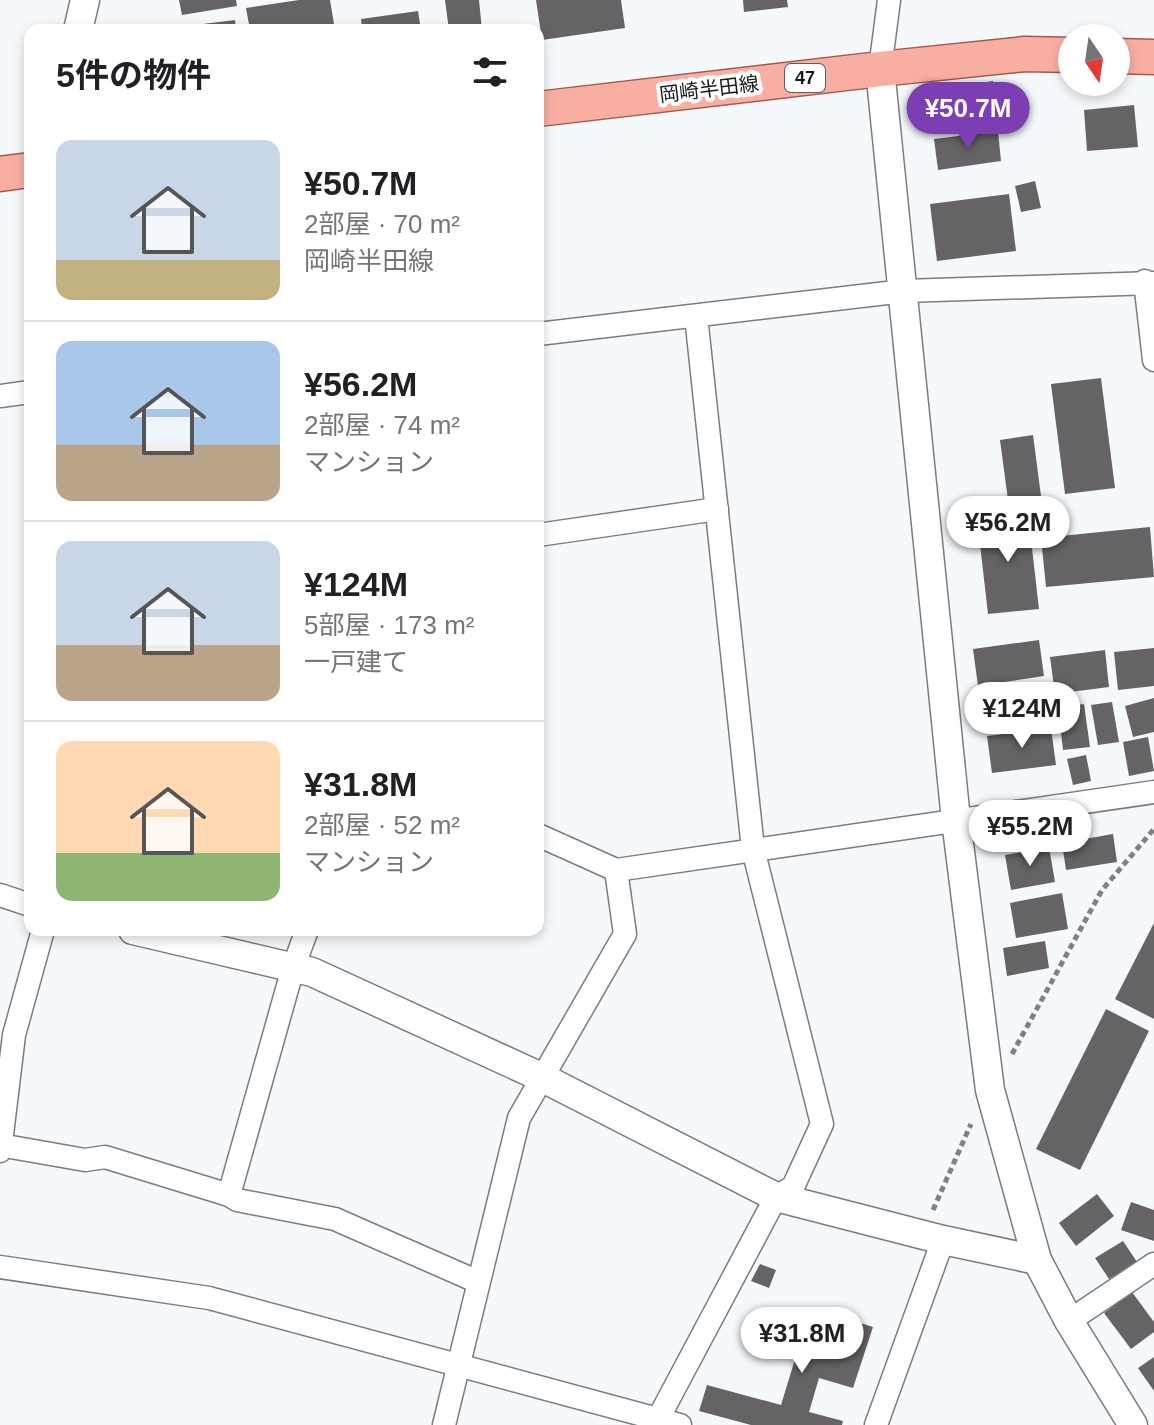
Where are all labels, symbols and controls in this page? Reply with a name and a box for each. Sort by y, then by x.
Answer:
north arrow [1058,24,1130,96]
map controls [1058,24,1130,96]
icon: filters [468,50,512,94]
text: 5件の物件 [56,56,211,94]
road number: 47 [785,64,825,92]
street label: 岡崎半田線 [658,72,760,106]
pin: ¥50.7M [903,82,1033,150]
text: ¥50.7M [925,93,1011,123]
text: ¥50.7M [304,164,417,202]
icon: home [120,172,216,268]
text: 2部屋 · 70 m² [304,209,460,239]
text: 岡崎半田線 [304,246,434,276]
text: ¥56.2M [304,365,417,403]
icon: home [120,373,216,469]
text: 2部屋 · 74 m² [304,410,460,440]
text: マンション [304,447,434,477]
pin: ¥56.2M [943,496,1073,564]
text: ¥56.2M [965,507,1051,537]
text: ¥124M [304,565,408,603]
icon: home [120,573,216,669]
text: 5部屋 · 173 m² [304,610,475,640]
text: 一戸建て [304,647,408,677]
pin: ¥124M [966,682,1078,750]
text: ¥124M [982,693,1062,723]
text: ¥31.8M [304,765,417,803]
icon: home [120,773,216,869]
pin: ¥55.2M [965,800,1095,868]
text: 2部屋 · 52 m² [304,810,460,840]
text: ¥55.2M [987,811,1073,841]
text: マンション [304,847,434,877]
pin: ¥31.8M [737,1307,867,1375]
text: ¥31.8M [759,1318,845,1348]

